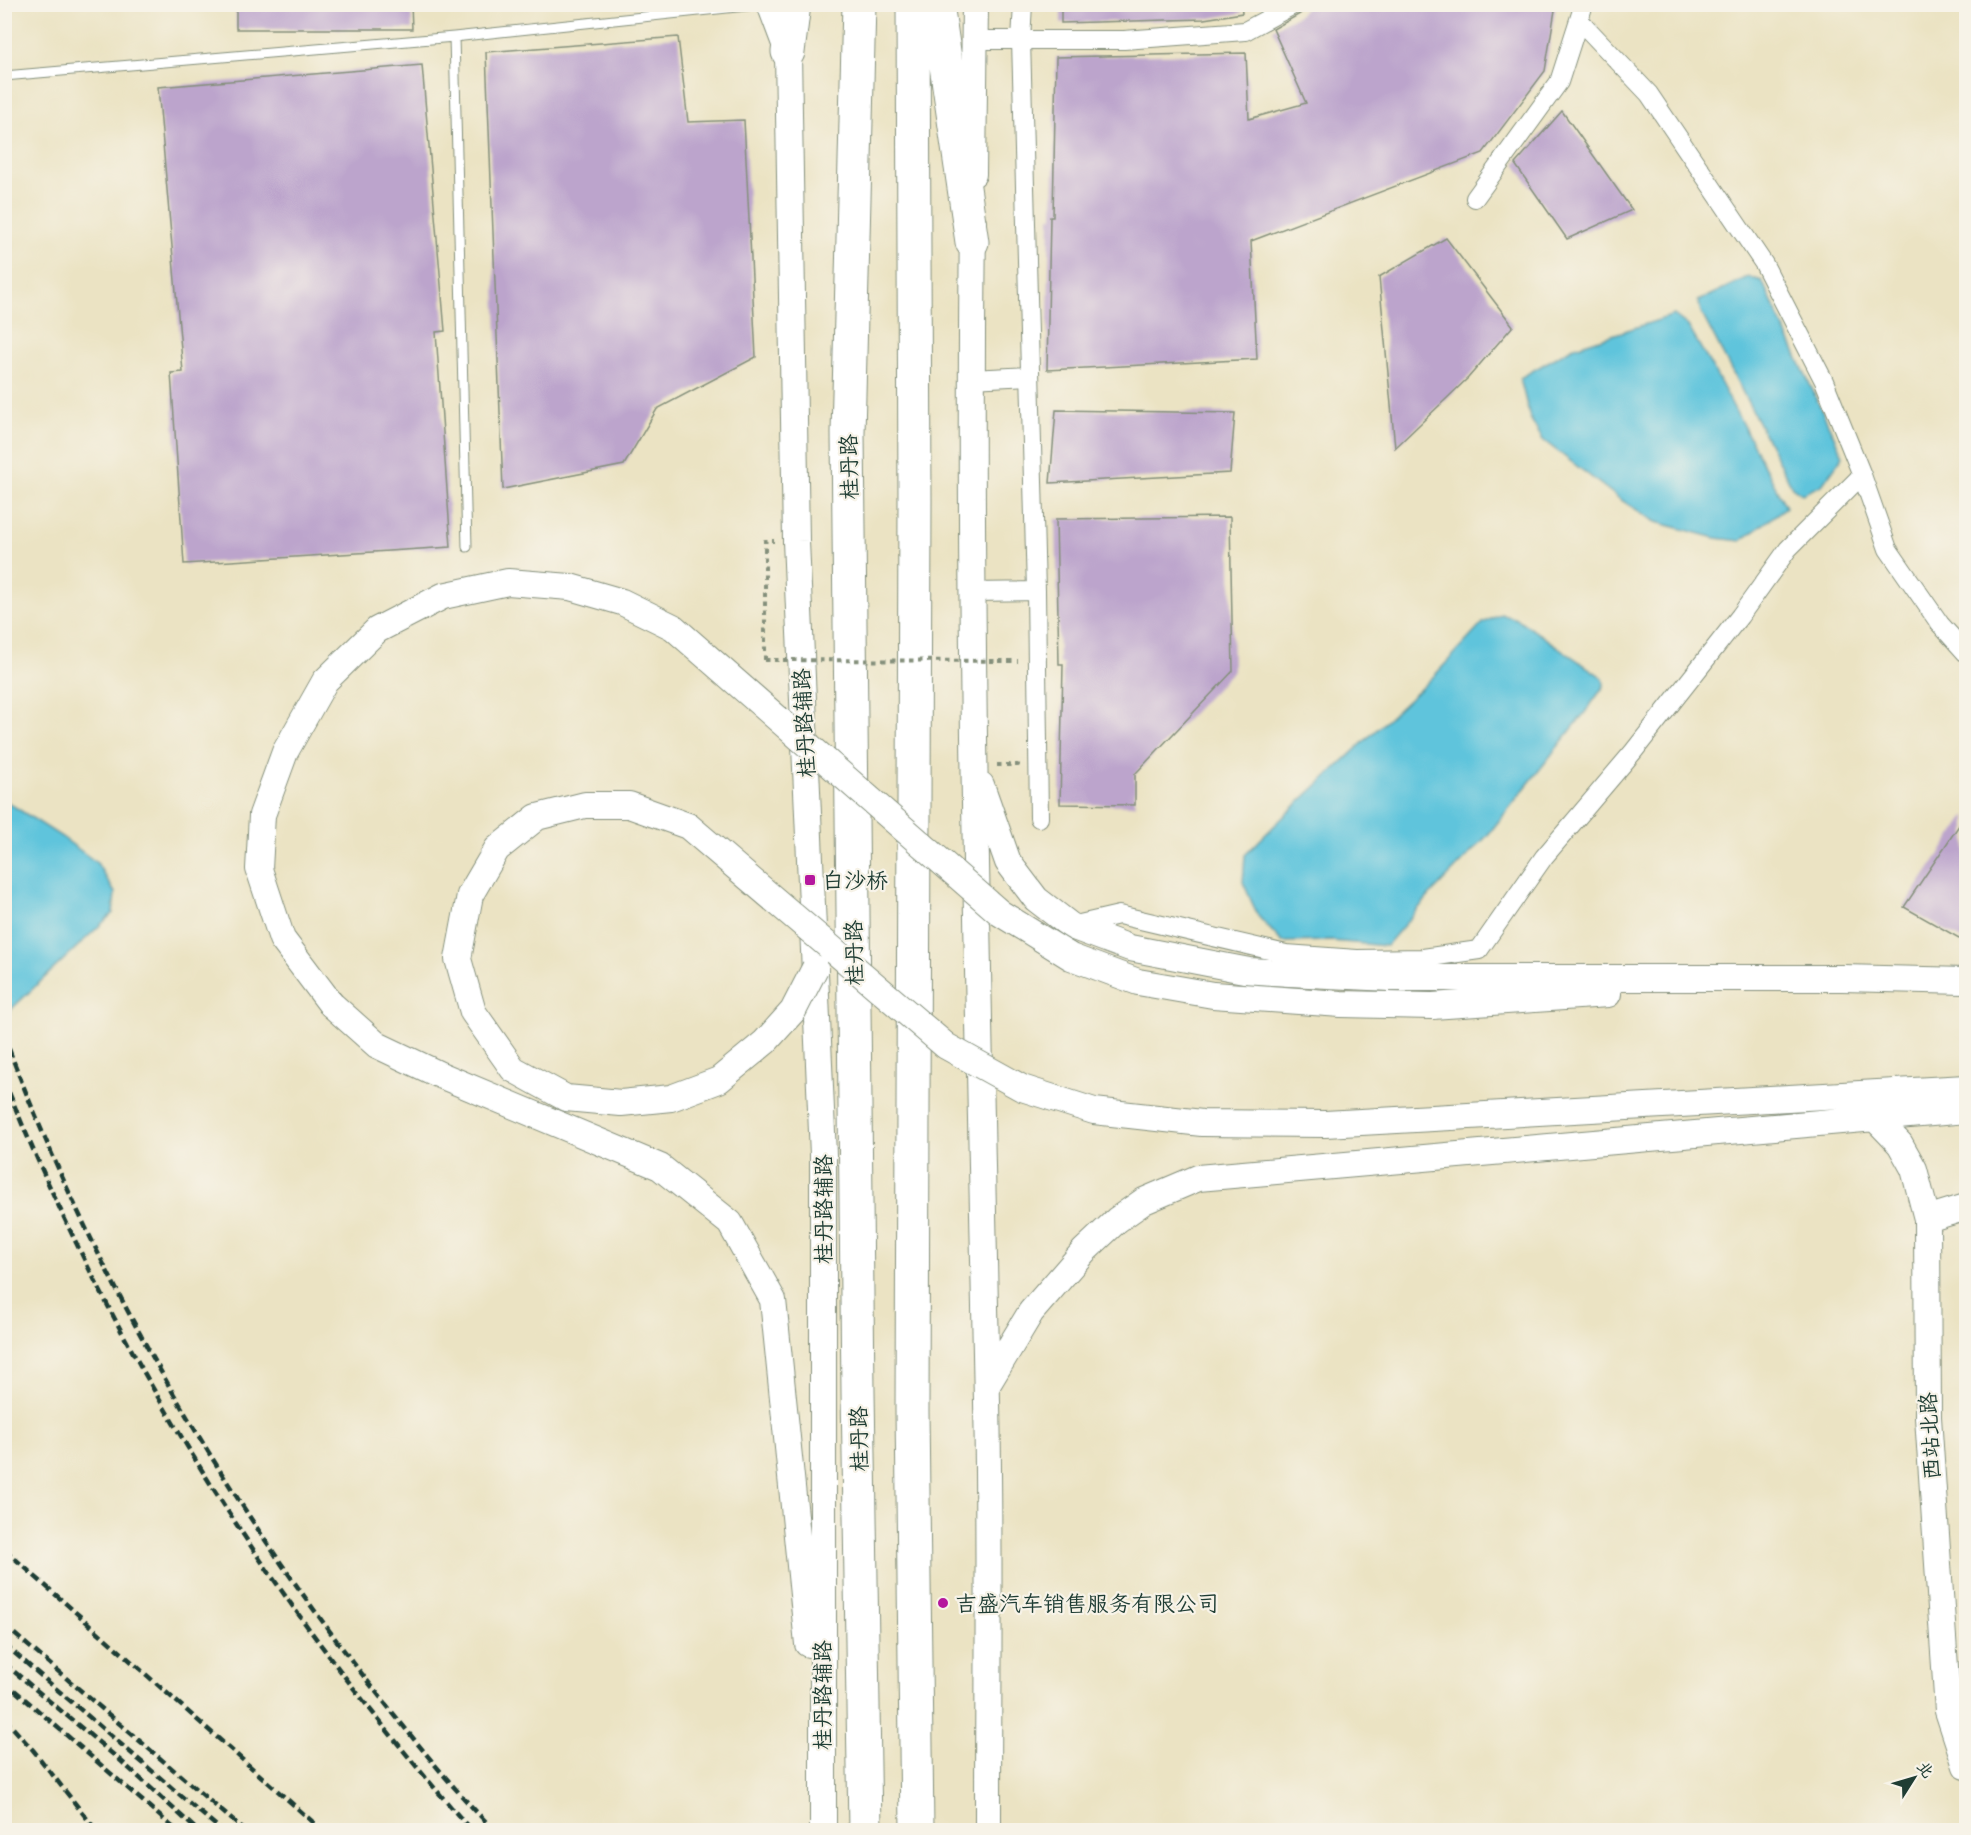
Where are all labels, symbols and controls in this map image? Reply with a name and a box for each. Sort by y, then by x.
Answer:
street label: 桂丹路 [835,434,863,500]
street label: 桂丹路辅路 [788,667,820,779]
place label: 白沙桥 [822,867,888,894]
marker: 白沙桥 [803,873,817,887]
street label: 桂丹路 [840,920,868,986]
street label: 桂丹路辅路 [810,1154,837,1264]
street label: 西站北路 [1914,1391,1946,1481]
street label: 桂丹路 [845,1406,873,1472]
place label: 吉盛汽车销售服务有限公司 [955,1590,1219,1617]
marker: 吉盛汽车销售服务有限公司 [936,1596,950,1610]
street label: 桂丹路辅路 [809,1640,836,1750]
north arrow [1884,1748,1944,1808]
text: 北 [1913,1757,1938,1781]

